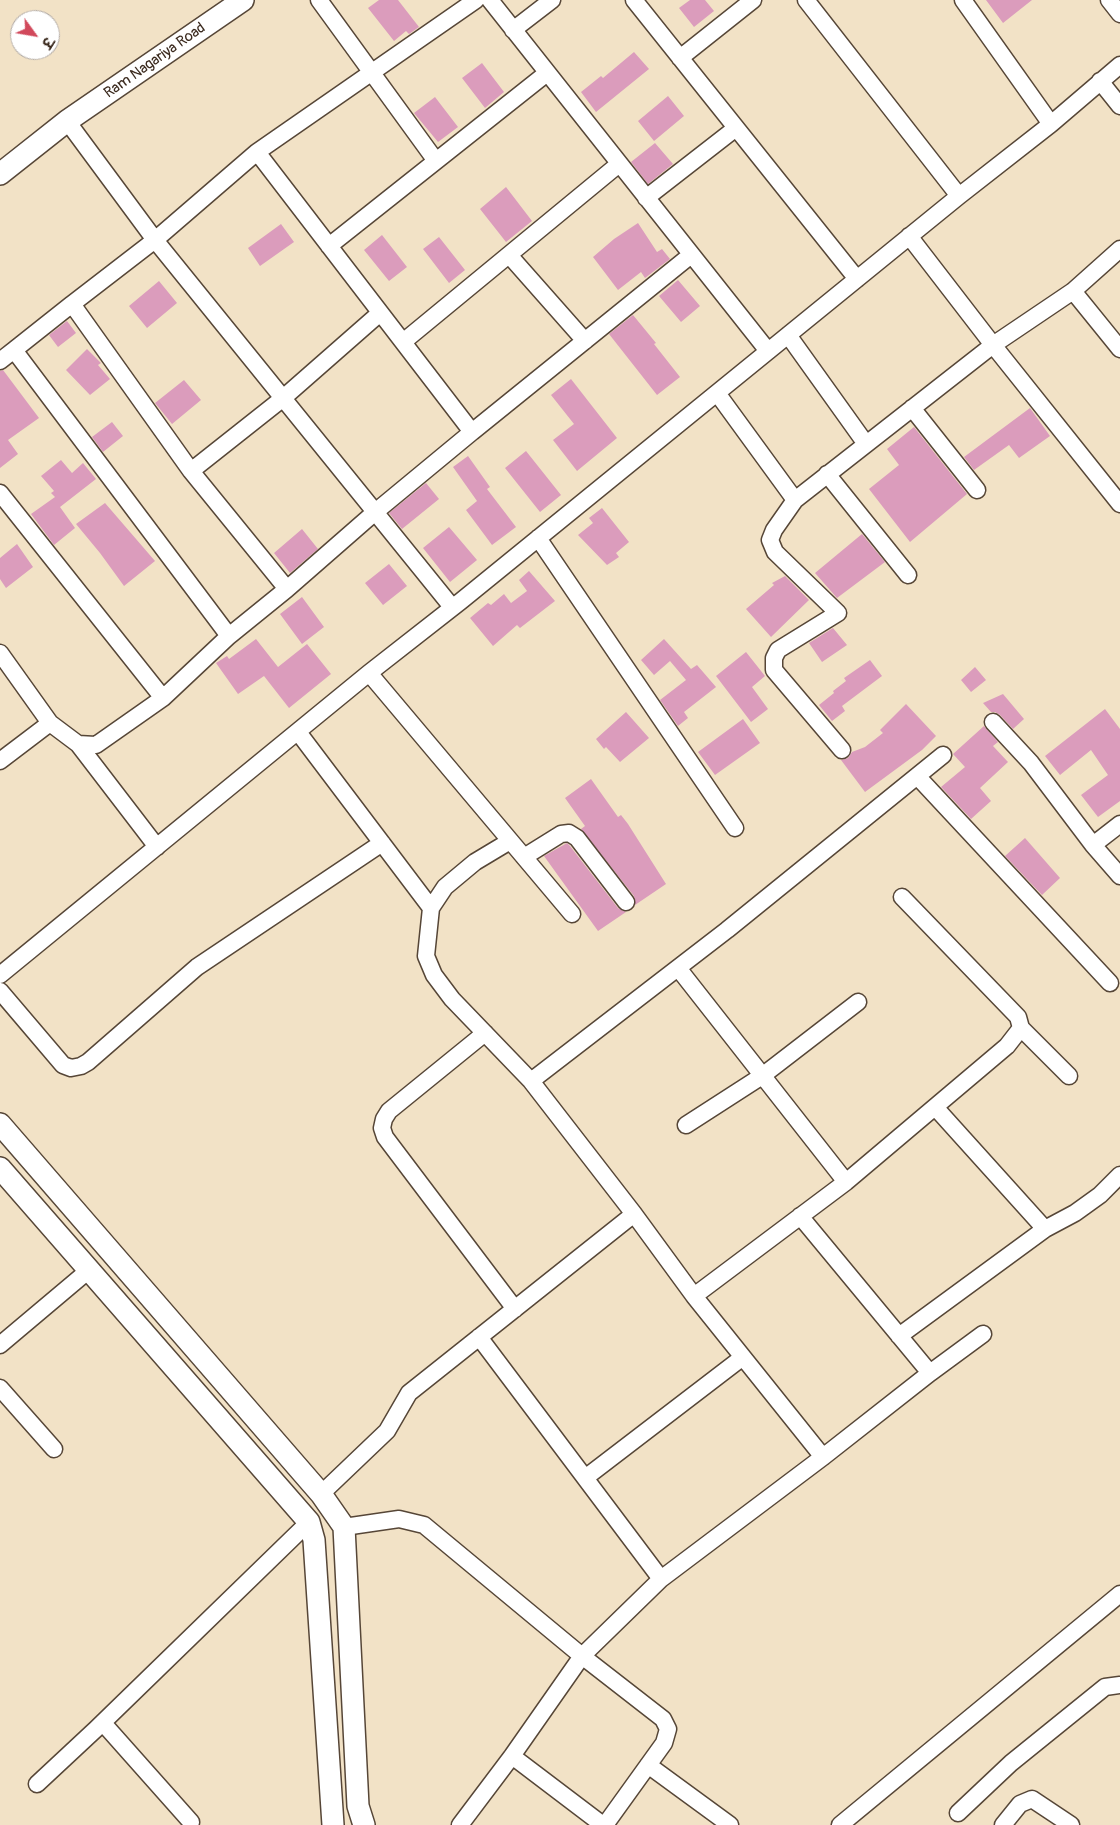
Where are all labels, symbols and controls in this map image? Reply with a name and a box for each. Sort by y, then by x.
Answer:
north arrow [10,10,60,60]
street label: Ram Nagariya Road [101,19,209,103]
text: उ [38,34,57,51]

